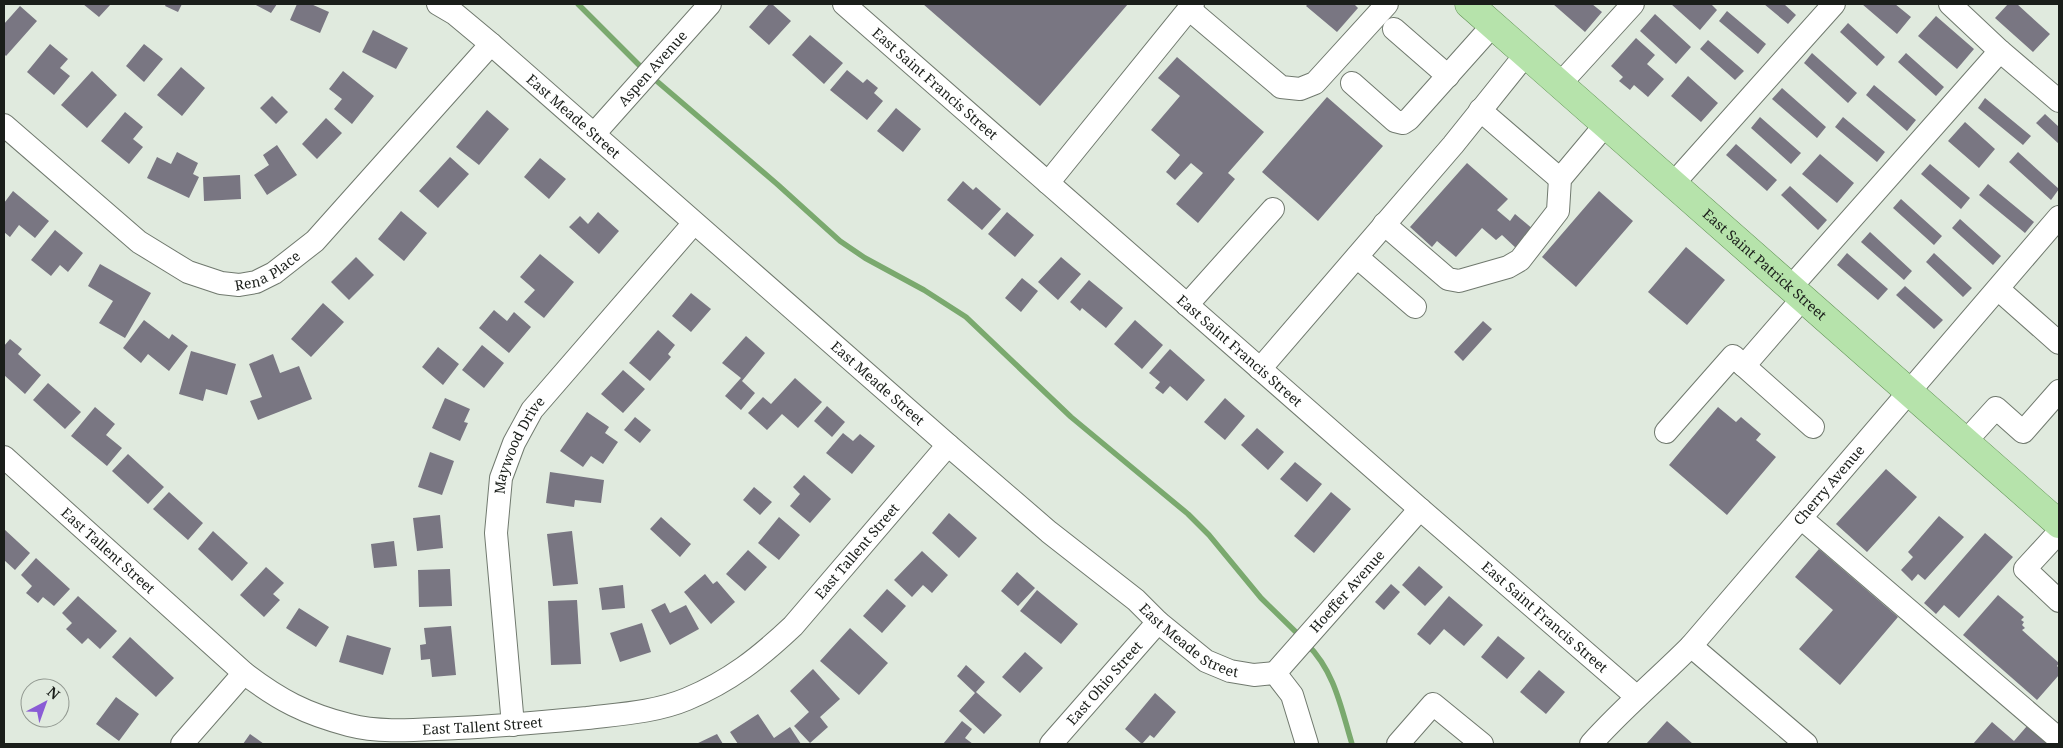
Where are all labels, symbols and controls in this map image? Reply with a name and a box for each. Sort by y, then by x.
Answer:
street label: East Saint Francis Street [868,23,1002,144]
street label: Aspen Avenue [613,26,691,110]
street label: East Meade Street [523,69,625,162]
street label: East Saint Patrick Street [1699,204,1831,324]
street label: Rena Place [233,246,304,295]
street label: East Saint Francis Street [1173,290,1307,411]
street label: East Meade Street [827,337,929,429]
street label: Maywood Drive [490,392,549,495]
street label: Cherry Avenue [1789,441,1868,529]
street label: East Tallent Street [810,499,903,603]
street label: East Tallent Street [57,503,160,598]
street label: Hoeffer Avenue [1305,546,1389,636]
street label: East Saint Francis Street [1478,557,1612,677]
street label: East Meade Street [1135,599,1240,681]
street label: East Ohio Street [1062,637,1146,729]
north arrow [20,678,70,728]
text: N [43,682,64,704]
street label: East Tallent Street [422,712,543,739]

